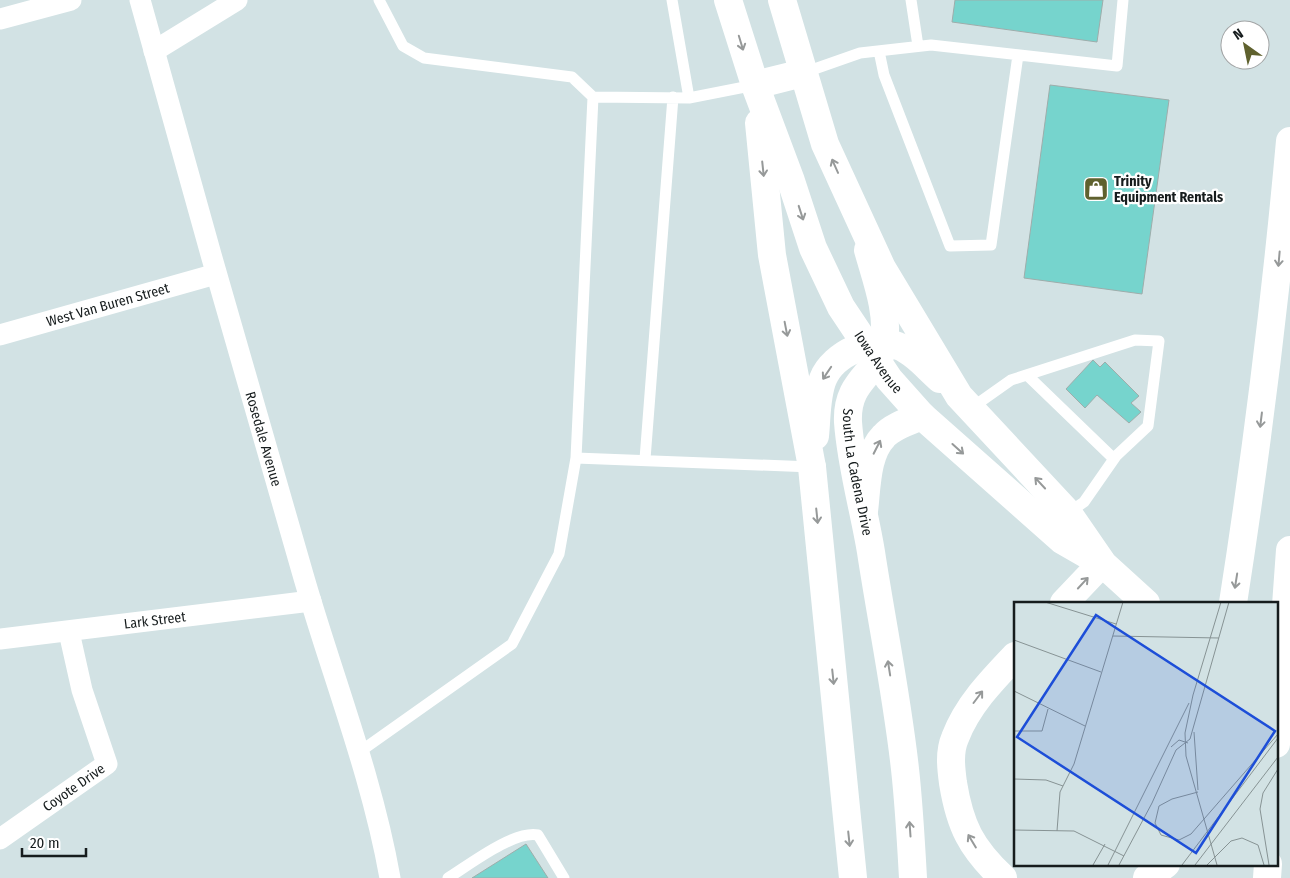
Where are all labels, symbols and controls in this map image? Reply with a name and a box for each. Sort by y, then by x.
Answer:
north arrow [1220,20,1270,70]
text: N [1230,25,1246,44]
one-way arrow [737,34,747,50]
one-way arrow [830,159,840,174]
one-way arrow [758,160,768,176]
place label: Trinity Equipment Rentals [1114,173,1223,206]
shop icon: Trinity Equipment Rentals [1083,176,1109,202]
one-way arrow [797,205,806,221]
one-way arrow [1275,251,1284,267]
street label: West Van Buren Street [44,279,172,330]
one-way arrow [782,321,791,337]
street label: Iowa Avenue [851,327,906,397]
one-way arrow [822,366,833,380]
street label: Rosedale Avenue [242,390,285,488]
street label: South La Cadena Drive [839,408,876,537]
one-way arrow [1255,412,1265,428]
one-way arrow [873,440,882,455]
one-way arrow [951,443,964,454]
one-way arrow [1034,477,1046,490]
one-way arrow [812,507,821,523]
one-way arrow [1231,572,1241,588]
one-way arrow [1077,576,1089,589]
inset map [1014,602,1278,866]
street label: Lark Street [123,608,187,632]
one-way arrow [884,661,894,677]
one-way arrow [828,669,838,685]
one-way arrow [973,691,984,704]
street label: Coyote Drive [39,760,108,815]
one-way arrow [905,822,915,838]
scale bar [22,826,86,858]
one-way arrow [844,831,854,847]
text: 20 m [30,834,60,852]
one-way arrow [966,835,976,849]

